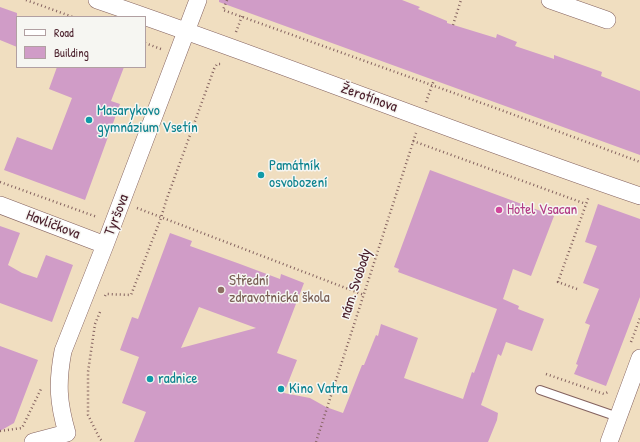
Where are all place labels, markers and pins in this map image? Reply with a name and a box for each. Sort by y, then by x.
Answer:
place label: Masarykovo gymnázium Vsetín [97,102,198,137]
marker: Masarykovo gymnázium Vsetín [84,115,94,125]
place label: Památník osvobození [269,157,328,192]
marker: Památník osvobození [256,170,266,180]
place label: Hotel Vsacan [507,201,577,219]
marker: Hotel Vsacan [494,205,504,215]
place label: Střední zdravotnická škola [229,272,330,307]
marker: Střední zdravotnická škola [216,285,226,295]
place label: radnice [158,370,197,388]
marker: radnice [145,374,155,384]
place label: Kino Vatra [289,380,348,398]
marker: Kino Vatra [276,384,286,394]

